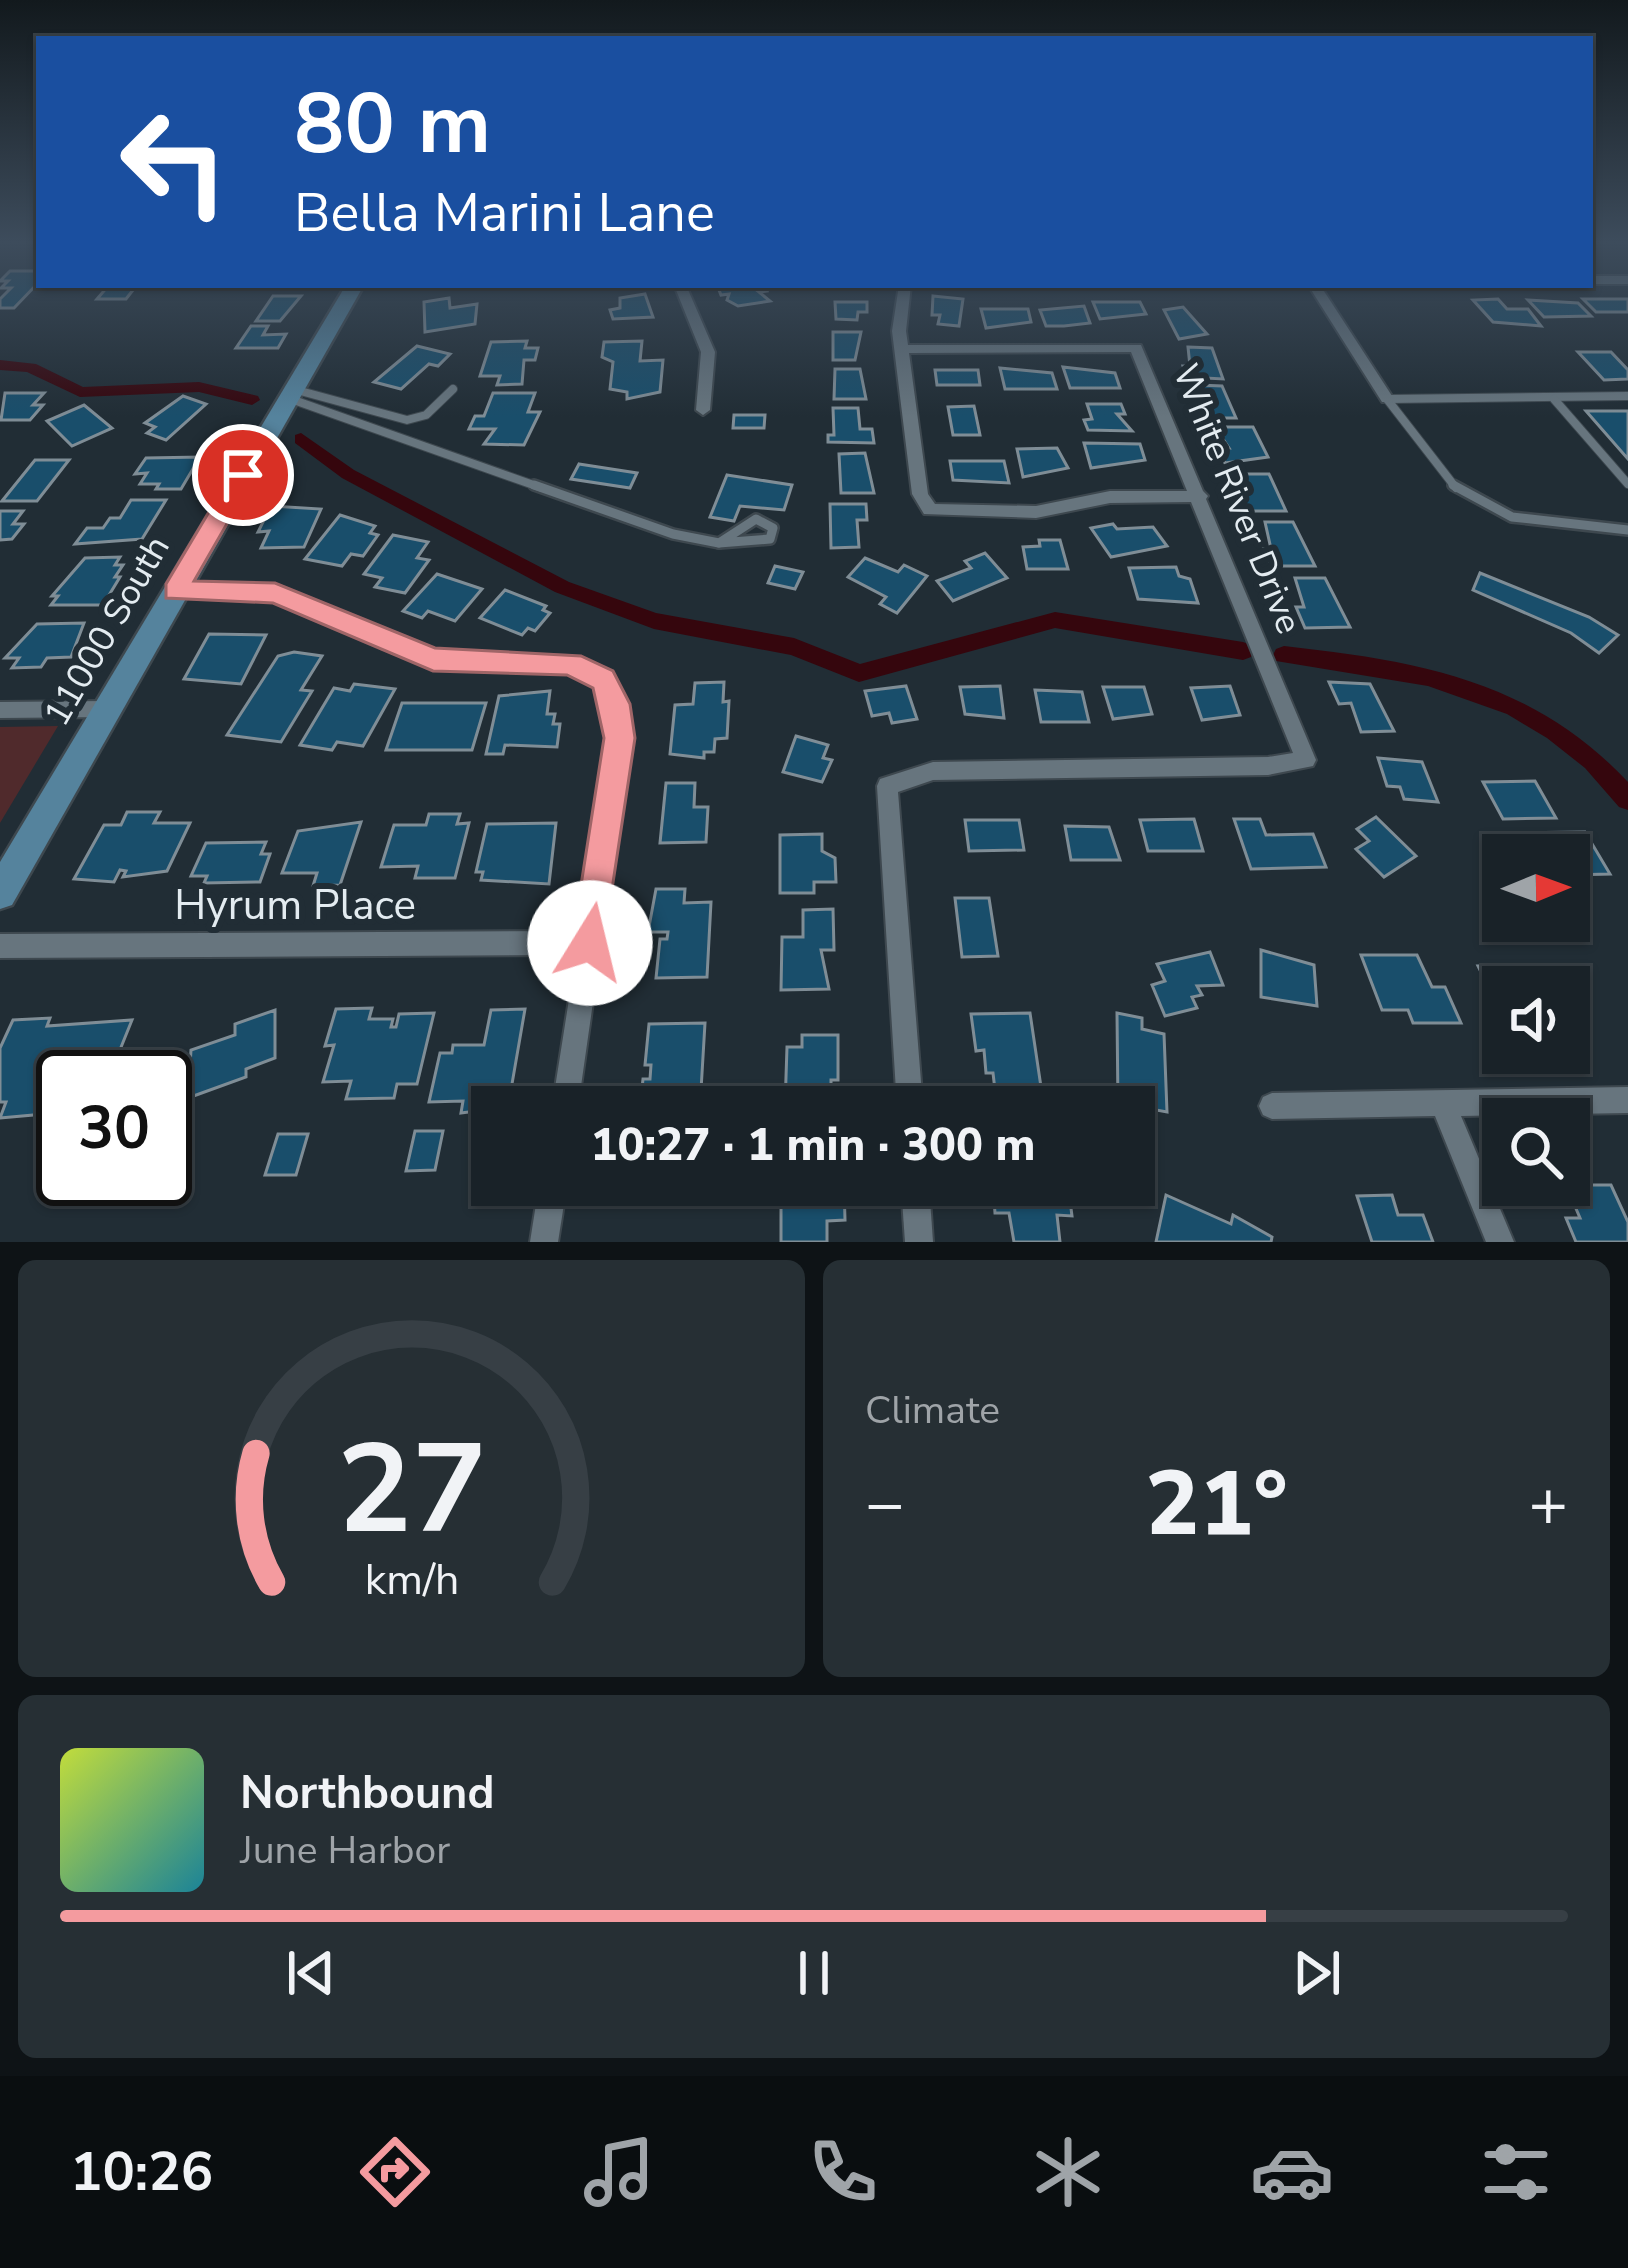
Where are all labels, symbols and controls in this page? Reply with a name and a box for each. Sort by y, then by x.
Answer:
text: 80 m [294,67,491,182]
icon: left [96,84,252,240]
text: Bella Marini Lane [294,176,715,250]
street label: White River Drive [1161,357,1313,641]
pin [192,424,294,526]
icon: arrive [210,442,276,508]
street label: 11000 South [33,527,181,735]
north arrow [1482,834,1590,942]
map controls [1482,834,1590,1206]
street label: Hyrum Place [174,877,416,934]
position arrow [527,880,653,1006]
button: sound [1482,966,1590,1074]
speed limit sign: 30 [36,1050,192,1206]
button: search [1482,1098,1590,1206]
text: 10:27 · 1 min · 300 m [590,1115,1036,1176]
text: Climate [865,1384,1000,1437]
text: 27 [337,1405,486,1575]
text: 21° [1145,1443,1288,1566]
text: − [865,1459,905,1549]
text: + [1528,1459,1568,1549]
text: km/h [364,1550,459,1608]
text: Northbound [240,1763,494,1824]
text: June Harbor [240,1824,450,1877]
icon: previous [278,1940,344,2006]
icon: pause [781,1940,847,2006]
icon: next [1284,1940,1350,2006]
icon: directions [353,2130,437,2214]
icon: music [577,2130,661,2214]
icon: phone [801,2130,885,2214]
icon: climate [1026,2130,1110,2214]
icon: car [1250,2130,1334,2214]
icon: filters [1474,2130,1558,2214]
text: 10:26 [70,2135,213,2209]

